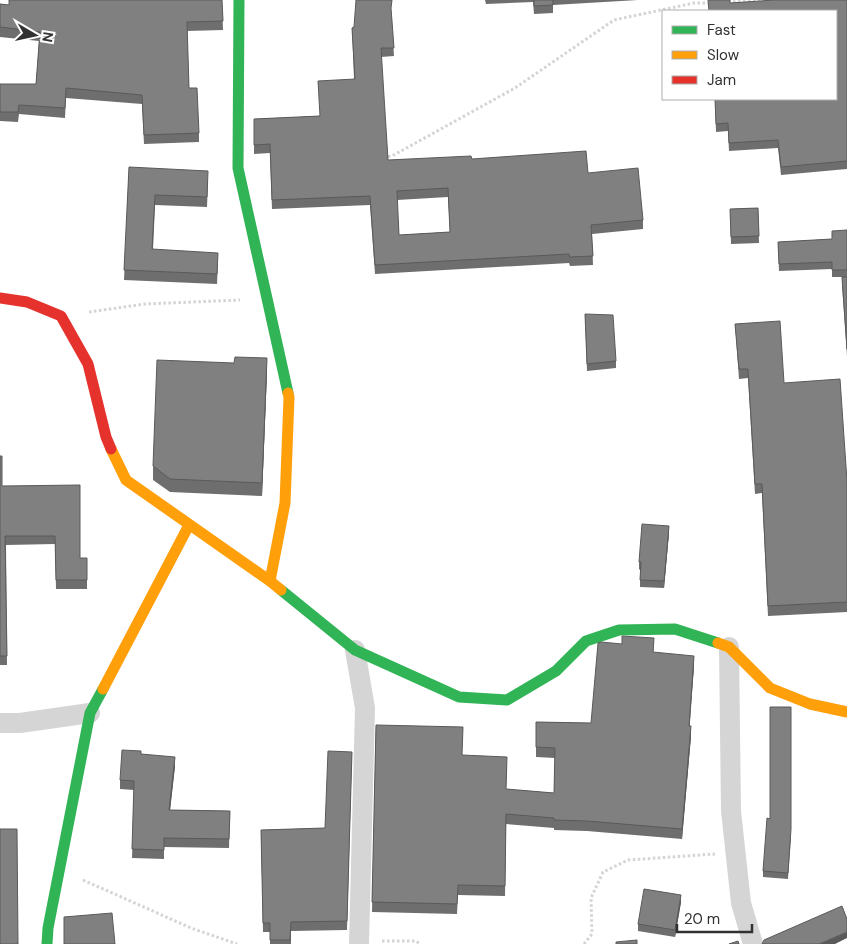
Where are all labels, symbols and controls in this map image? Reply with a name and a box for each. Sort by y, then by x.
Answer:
north arrow [10,10,60,60]
legend [662,10,837,100]
text: Fast [707,20,736,40]
text: N [38,31,58,43]
text: Slow [707,45,740,65]
text: Jam [707,70,736,90]
scale bar [677,902,752,934]
text: 20 m [684,909,720,929]

